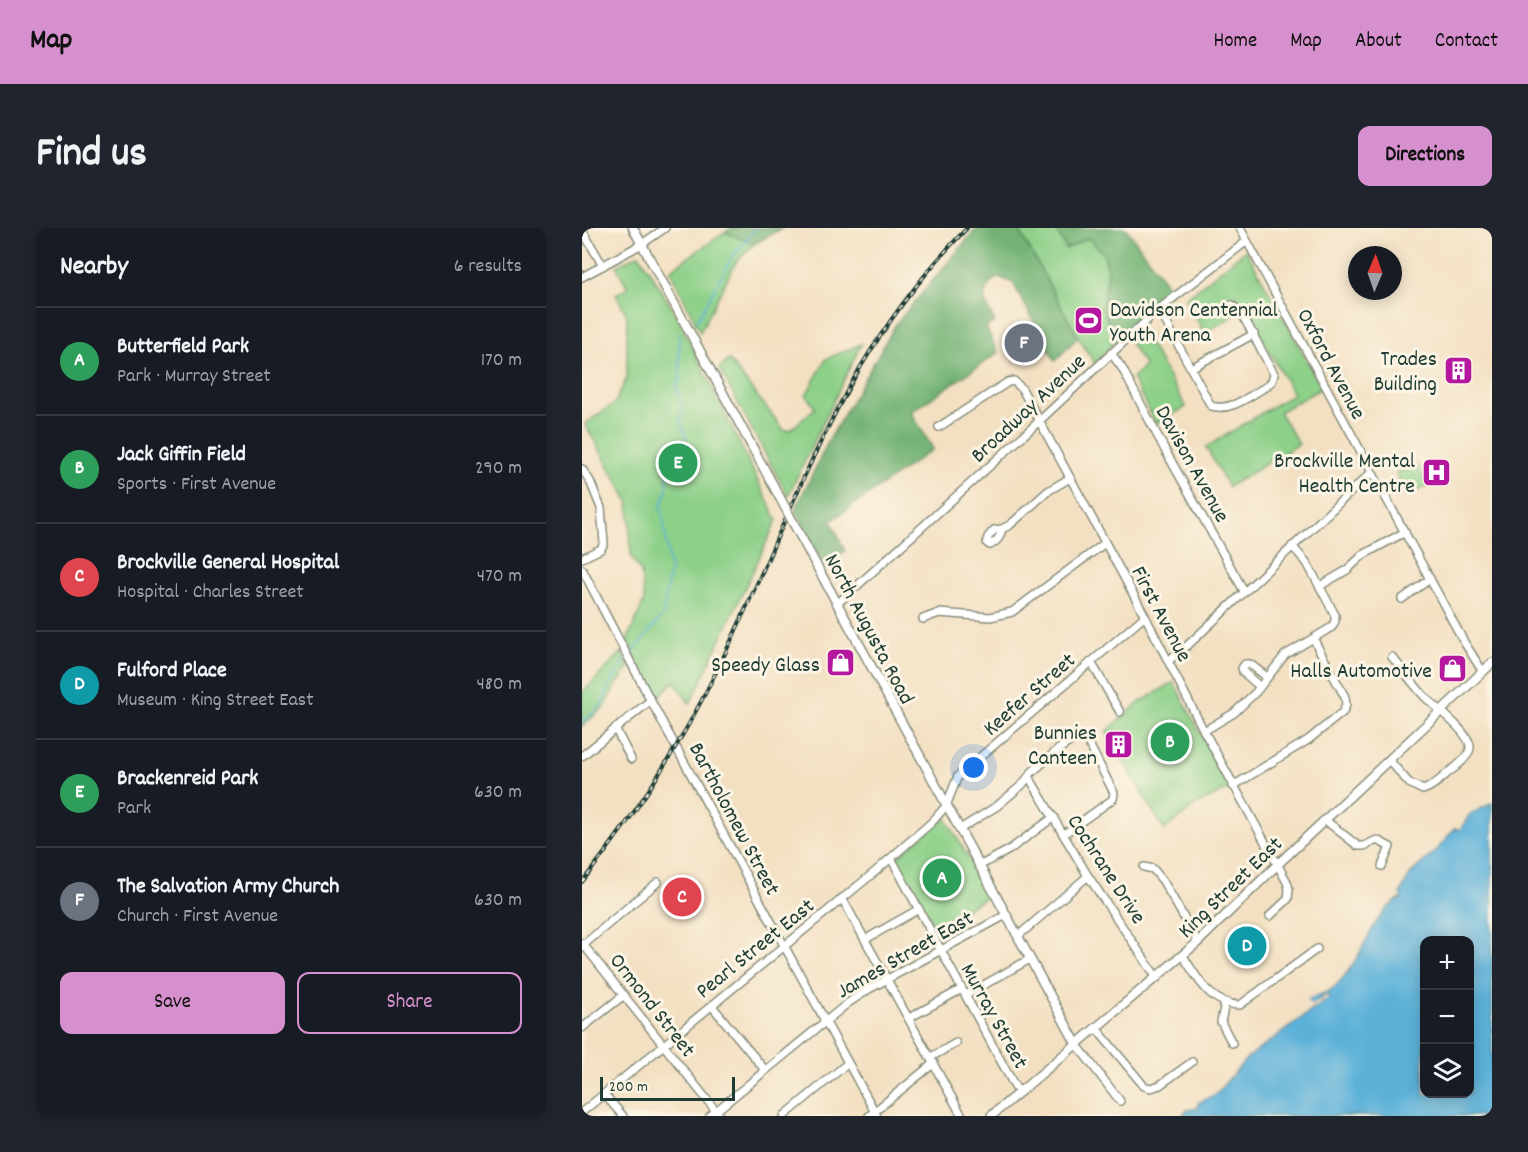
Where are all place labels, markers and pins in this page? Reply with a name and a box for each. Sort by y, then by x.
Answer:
place label: Davidson Centennial Youth Arena [1110,296,1278,352]
sports icon: Davidson Centennial Youth Arena [1073,305,1105,337]
pin: F [1004,320,1044,366]
place label: Trades Building [1374,345,1437,401]
building icon: Trades Building [1442,354,1474,386]
pin: E [658,440,698,486]
place label: Brockville Mental Health Centre [1274,447,1415,503]
hospital icon: Brockville Mental Health Centre [1420,456,1452,488]
shop icon: Speedy Glass [825,647,857,679]
place label: Speedy Glass [711,651,820,682]
shop icon: Halls Automotive [1437,653,1469,685]
place label: Halls Automotive [1290,657,1432,688]
place label: Bunnies Canteen [1028,719,1097,775]
pin: B [1150,720,1190,764]
building icon: Bunnies Canteen [1102,728,1134,760]
pin: A [922,856,962,900]
pin: C [662,874,702,920]
pin: D [1228,924,1266,968]

